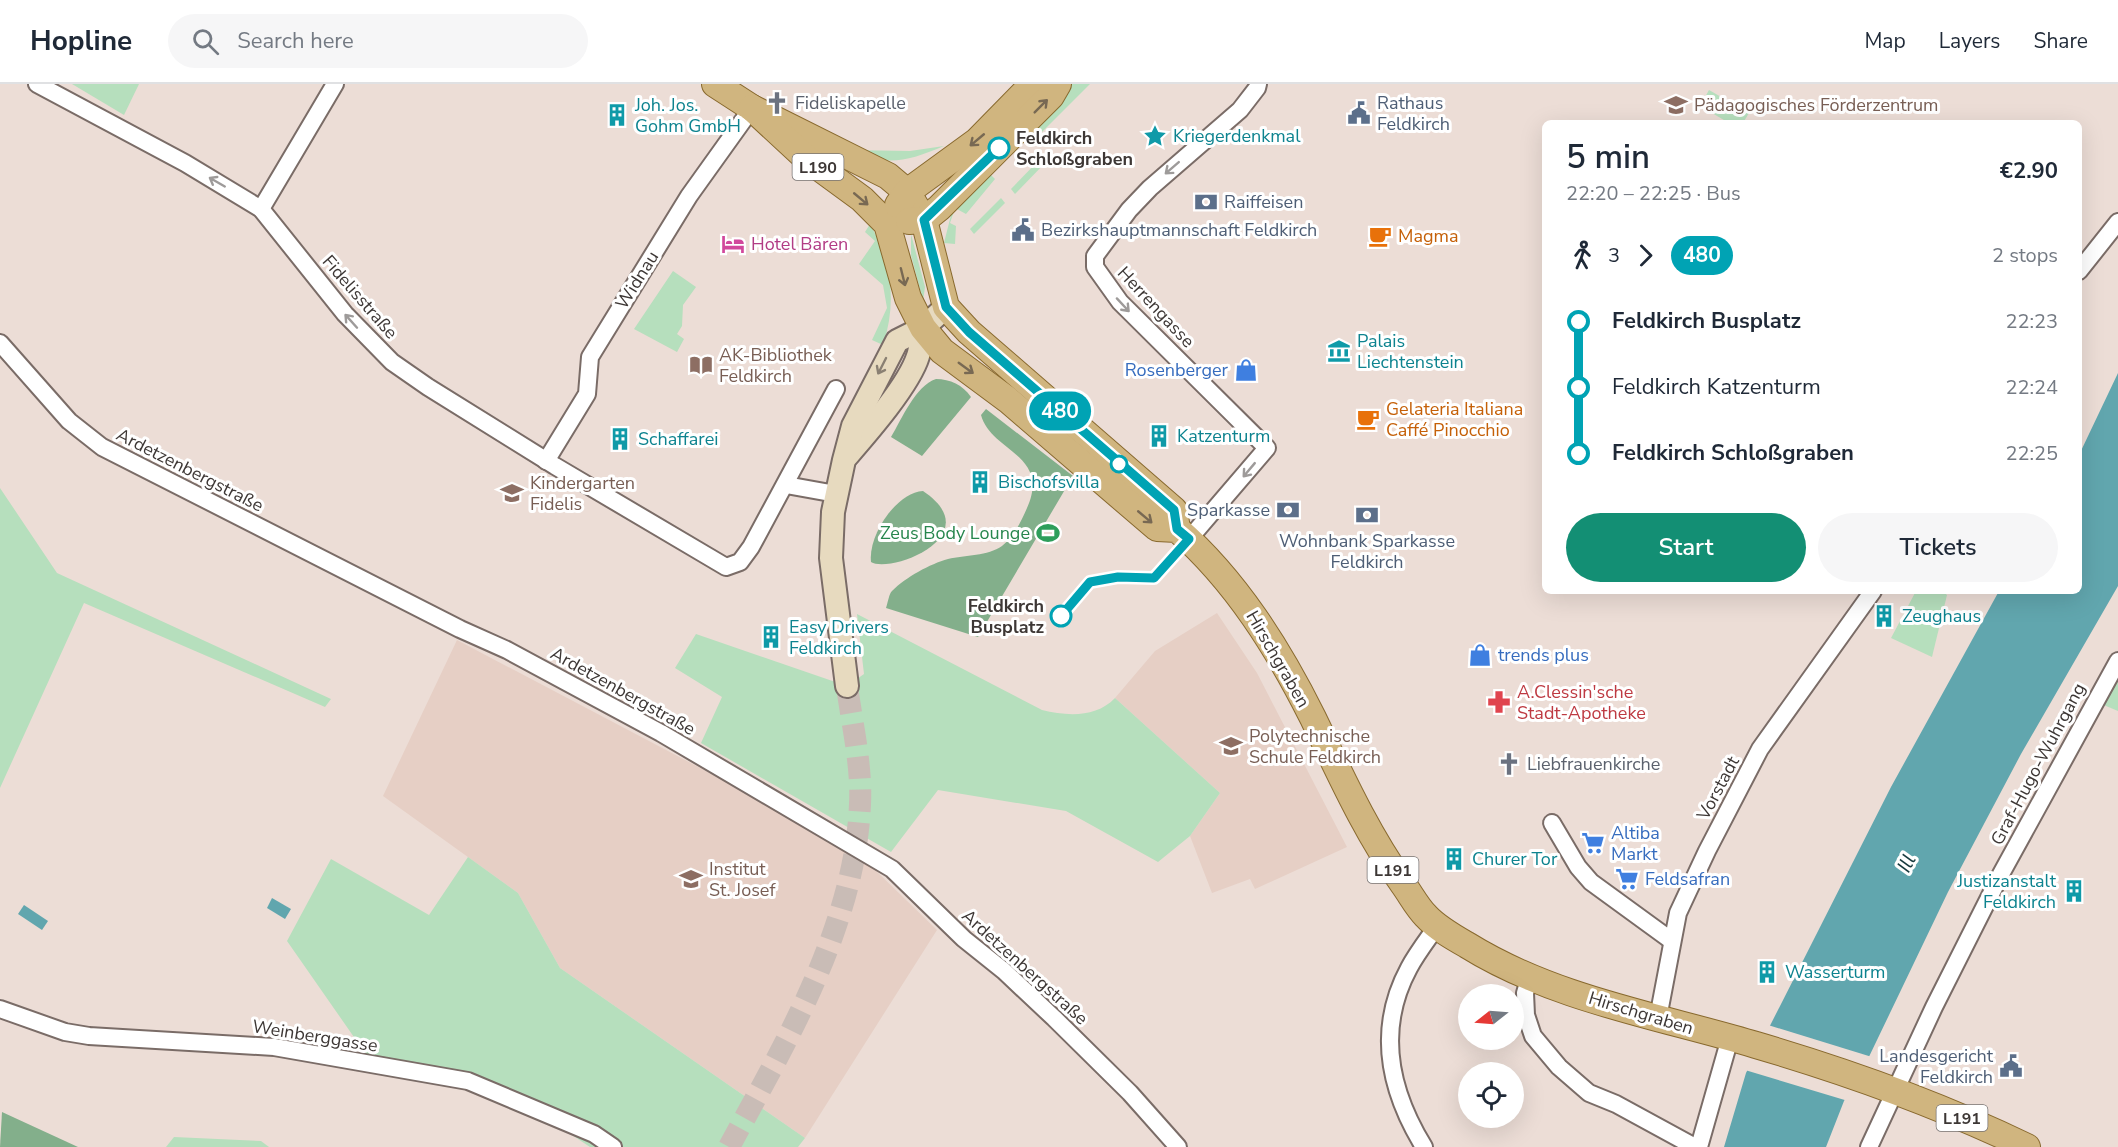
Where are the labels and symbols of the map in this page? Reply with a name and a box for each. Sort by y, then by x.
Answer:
church icon: Fideliskapelle [764,90,790,116]
place label: Fideliskapelle [795,91,906,115]
place label: Rathaus Feldkirch [1377,91,1450,136]
school or university icon: Pädagogisches Förderzentrum [1663,92,1689,118]
place label: Joh. Jos. Gohm GmbH [634,93,741,138]
place label: Pädagogisches Förderzentrum [1694,93,1939,117]
one-way arrow [1034,98,1049,113]
public building icon: Rathaus Feldkirch [1346,100,1372,126]
building icon: Joh. Jos. Gohm GmbH [604,102,630,128]
place icon: Kriegerdenkmal [1142,123,1168,149]
place label: Kriegerdenkmal [1173,124,1301,148]
place label: Feldkirch Schloßgraben [1016,126,1133,171]
one-way arrow [969,134,985,147]
marker: Feldkirch Schloßgraben [988,137,1010,159]
road number: L190 [792,154,844,180]
one-way arrow [1164,162,1180,175]
one-way arrow [209,175,226,187]
bank icon: Raiffeisen [1193,189,1219,215]
place label: Raiffeisen [1224,190,1303,214]
one-way arrow [853,193,869,206]
public building icon: Bezirkshauptmannschaft Feldkirch [1010,217,1036,243]
place label: Bezirkshauptmannschaft Feldkirch [1041,218,1317,242]
cafe icon: Magma [1367,223,1393,249]
place label: Magma [1398,224,1458,248]
hotel icon: Hotel Bären [720,231,746,257]
place label: Hotel Bären [751,232,848,256]
street label: Widnau [610,246,664,314]
street label: Fidelisstraße [317,250,403,344]
street label: Herrengasse [1112,261,1200,353]
one-way arrow [897,267,909,286]
one-way arrow [1116,297,1131,312]
one-way arrow [344,314,358,329]
place label: Palais Liechtenstein [1357,329,1464,374]
museum icon: Palais Liechtenstein [1326,338,1352,364]
place label: AK-Bibliothek Feldkirch [719,343,833,388]
library icon: AK-Bibliothek Feldkirch [688,352,714,378]
one-way arrow [876,357,888,375]
shop icon: Rosenberger [1233,357,1259,383]
place label: Rosenberger [1125,358,1229,382]
one-way arrow [957,362,973,374]
line badge: 480 [1026,392,1094,430]
place label: Gelateria Italiana Caffé Pinocchio [1386,397,1523,442]
cafe icon: Gelateria Italiana Caffé Pinocchio [1355,406,1381,432]
street label: Ardetzenbergstraße [112,423,268,517]
building icon: Katzenturm [1146,423,1172,449]
place label: Katzenturm [1177,424,1270,448]
building icon: Schaffarei [607,426,633,452]
place label: Schaffarei [638,427,718,451]
unlabelled marker [1110,455,1128,473]
one-way arrow [1243,462,1256,478]
building icon: Bischofsvilla [967,469,993,495]
place label: Bischofsvilla [998,470,1100,494]
place label: Kindergarten Fidelis [530,471,635,516]
school or university icon: Kindergarten Fidelis [499,480,525,506]
bank icon: Sparkasse [1275,497,1301,523]
place label: Sparkasse [1187,498,1270,522]
bank icon: Wohnbank Sparkasse Feldkirch [1354,502,1380,528]
one-way arrow [1137,510,1152,524]
sports icon: Zeus Body Lounge [1035,520,1061,546]
place label: Zeus Body Lounge [880,521,1030,545]
place label: Wohnbank Sparkasse Feldkirch [1279,529,1455,574]
place label: Feldkirch Busplatz [968,594,1044,639]
building icon: Zeughaus [1871,603,1897,629]
place label: Zeughaus [1902,604,1981,628]
marker: Feldkirch Busplatz [1050,605,1072,627]
street label: Hirschgraben [1241,606,1315,712]
place label: Easy Drivers Feldkirch [789,615,889,660]
building icon: Easy Drivers Feldkirch [758,624,784,650]
street label: Ardetzenbergstraße [546,641,700,741]
shop icon: trends plus [1467,642,1493,668]
place label: trends plus [1498,643,1589,667]
street label: Graf-Hugo-Wuhrgang [1985,679,2091,849]
place label: A.Clessin'sche Stadt-Apotheke [1517,680,1646,725]
pharmacy icon: A.Clessin'sche Stadt-Apotheke [1486,689,1512,715]
place label: Polytechnische Schule Feldkirch [1249,724,1381,769]
school or university icon: Polytechnische Schule Feldkirch [1218,733,1244,759]
church icon: Liebfrauenkirche [1496,751,1522,777]
street label: Vorstadt [1691,751,1745,825]
place label: Liebfrauenkirche [1527,752,1660,776]
place label: Altiba Markt [1611,821,1660,866]
supermarket icon: Altiba Markt [1580,830,1606,856]
building icon: Churer Tor [1441,846,1467,872]
place label: Churer Tor [1472,847,1558,871]
water label: Ill [1891,849,1922,877]
place label: Institut St. Josef [709,857,776,902]
road number: L191 [1368,857,1418,883]
school or university icon: Institut St. Josef [678,866,704,892]
supermarket icon: Feldsafran [1614,866,1640,892]
place label: Feldsafran [1645,867,1730,891]
place label: Justizanstalt Feldkirch [1956,869,2057,914]
building icon: Justizanstalt Feldkirch [2061,878,2087,904]
street label: Ardetzenbergstraße [957,904,1093,1030]
building icon: Wasserturm [1754,959,1780,985]
place label: Wasserturm [1785,960,1885,984]
north arrow [1458,984,1524,1050]
street label: Hirschgraben [1586,986,1696,1040]
street label: Weinberggasse [251,1014,379,1058]
place label: Landesgericht Feldkirch [1879,1044,1994,1089]
public building icon: Landesgericht Feldkirch [1998,1053,2024,1079]
road number: L191 [1936,1105,1988,1131]

